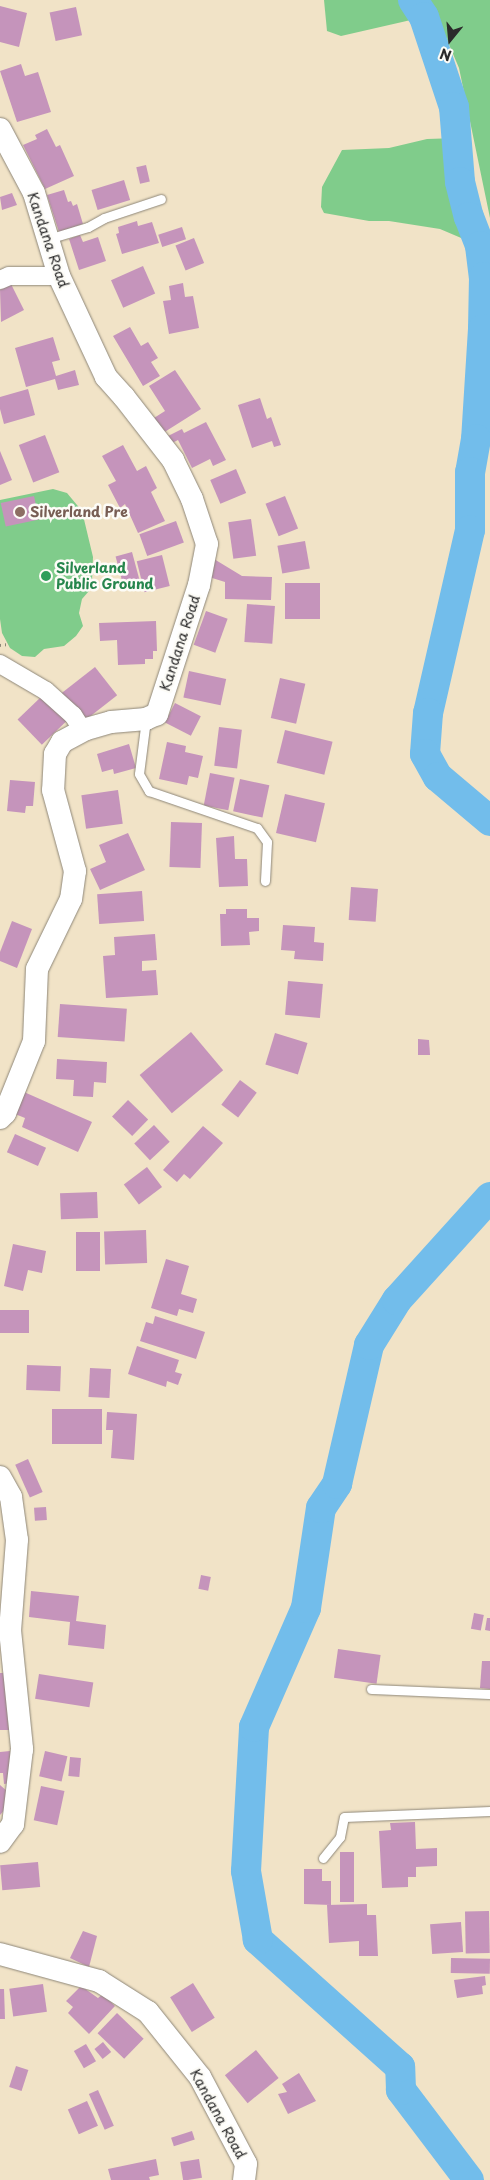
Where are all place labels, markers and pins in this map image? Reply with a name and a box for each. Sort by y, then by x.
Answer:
place label: Silverland Pre [30,504,128,520]
marker: Silverland Pre [14,506,26,518]
place label: Silverland Public Ground [56,560,154,592]
marker: Silverland Public Ground [40,570,52,582]

